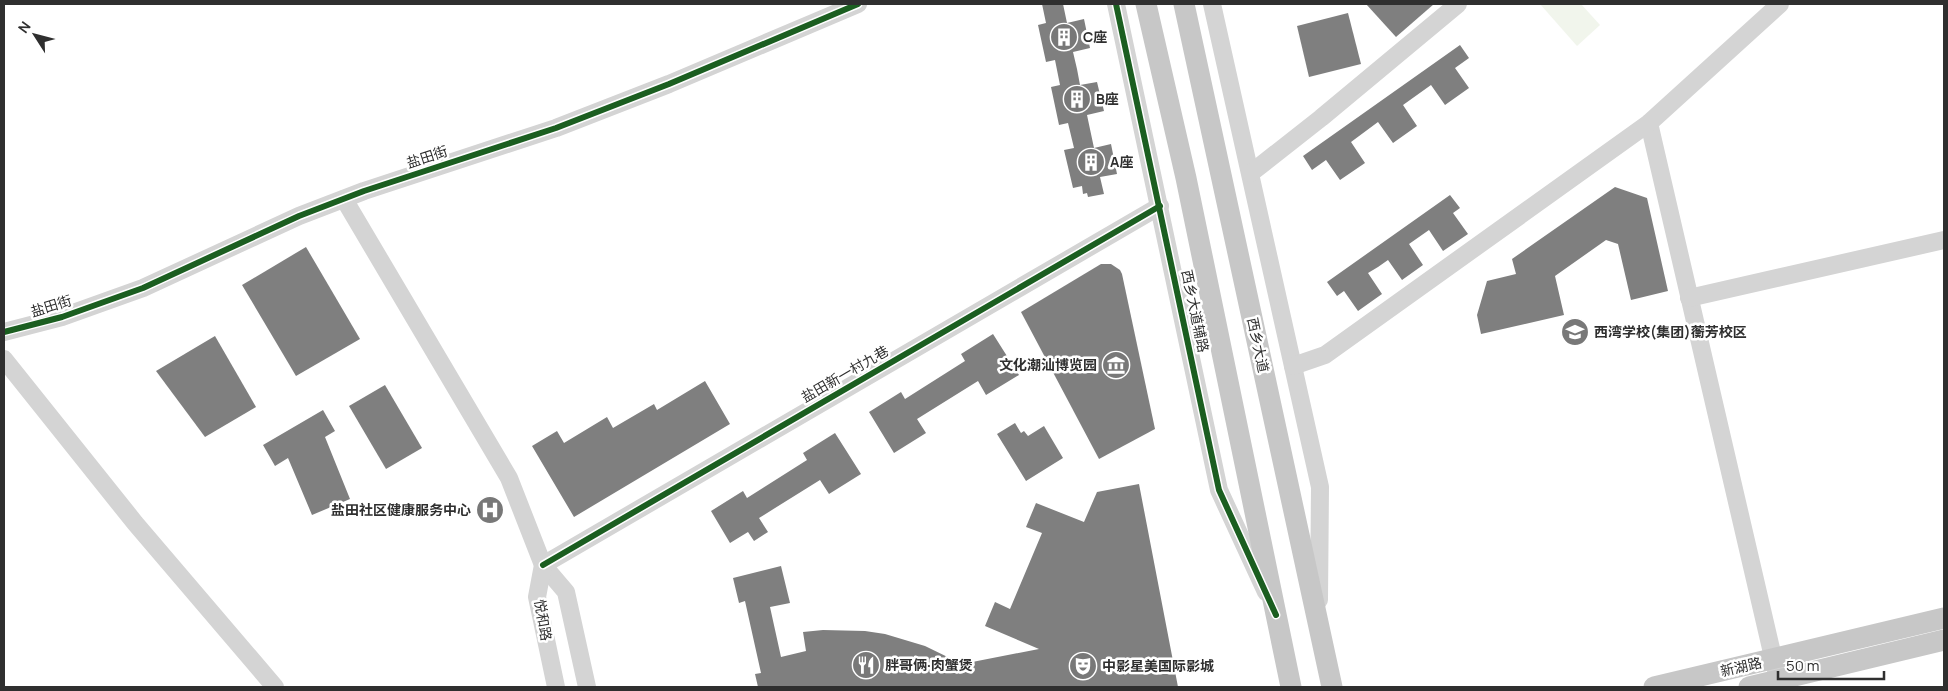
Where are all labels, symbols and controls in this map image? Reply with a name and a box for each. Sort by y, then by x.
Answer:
north arrow [10,10,60,60]
text: N [13,17,35,37]
building icon: C座 [1049,22,1079,52]
place label: C座 [1083,27,1107,46]
building icon: B座 [1062,84,1092,114]
place label: B座 [1096,89,1119,108]
street label: 盐田街 [404,141,450,172]
building icon: A座 [1076,147,1106,177]
place label: A座 [1110,152,1133,171]
street label: 西乡大道辅路 [1177,268,1214,354]
street label: 盐田街 [28,290,74,321]
street label: 西乡大道 [1243,316,1274,374]
school or university icon: 西湾学校(集团)蘅芳校区 [1560,317,1590,347]
place label: 西湾学校(集团)蘅芳校区 [1594,322,1747,341]
street label: 盐田新一村九巷 [798,341,892,406]
museum icon: 文化潮汕博览园 [1101,350,1131,380]
place label: 文化潮汕博览园 [999,355,1097,374]
hospital icon: 盐田社区健康服务中心 [475,495,505,525]
place label: 盐田社区健康服务中心 [331,500,471,519]
street label: 悦和路 [530,598,556,642]
scale bar [1778,648,1884,680]
restaurant icon: 胖哥俩·肉蟹煲 [851,650,881,680]
theatre icon: 中影星美国际影城 [1068,651,1098,681]
street label: 新湖路 [1718,653,1763,680]
place label: 胖哥俩·肉蟹煲 [885,655,973,674]
text: 50 m [1786,655,1820,676]
place label: 中影星美国际影城 [1102,656,1214,675]

